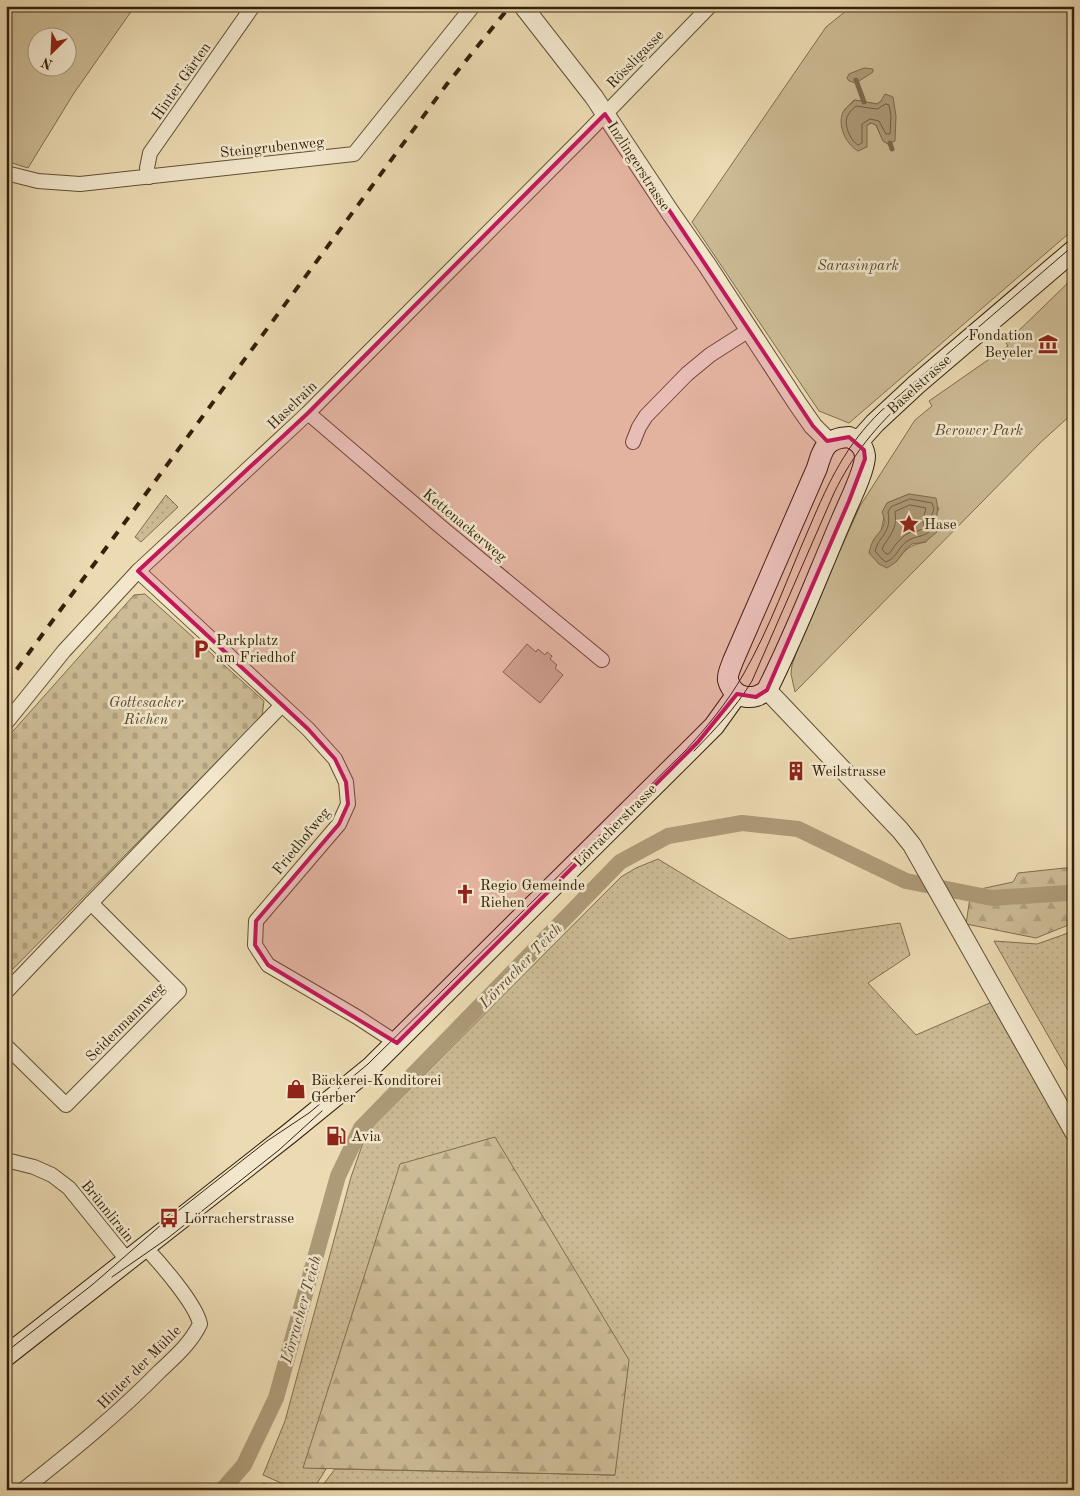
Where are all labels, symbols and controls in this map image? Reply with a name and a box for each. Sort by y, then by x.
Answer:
north arrow [28,28,78,78]
street label: Rössligasse [605,28,667,92]
street label: Hinter Gärten [150,40,214,123]
text: N [39,54,55,72]
street label: Inzlingerstrasse [603,119,672,214]
street label: Steingrubenweg [219,136,325,161]
park label: Sarasinpark [817,259,899,274]
place label: Fondation Beyeler [968,329,1033,361]
museum icon: Fondation Beyeler [1037,333,1059,355]
street label: Baselstrasse [885,353,955,418]
street label: Haselrain [265,379,321,433]
park label: Berower Park [934,424,1023,439]
street label: Kettenackerweg [419,487,509,565]
place icon: Hase [898,513,920,535]
place label: Hase [924,518,957,533]
place label: Parkplatz am Friedhof [216,634,296,666]
parking icon: Parkplatz am Friedhof [190,638,212,660]
park label: Gottesacker Riehen [109,696,184,728]
building icon: Weilstrasse [785,760,807,782]
place label: Weilstrasse [811,765,886,780]
street label: Lörracherstrasse [572,782,660,870]
street label: Friedhofweg [271,806,334,878]
place label: Regio Gemeinde Riehen [480,879,585,911]
church icon: Regio Gemeinde Riehen [454,883,476,905]
water label: Lörracher Teich [476,921,566,1013]
street label: Seidenmannweg [84,981,168,1065]
place label: Bäckerei-Konditorei Gerber [311,1074,441,1106]
shop icon: Bäckerei-Konditorei Gerber [285,1078,307,1100]
fuel station icon: Avia [325,1125,347,1147]
place label: Avia [351,1130,382,1145]
street label: Brünnlirain [78,1178,136,1246]
bus stop icon: Lörracherstrasse [158,1207,180,1229]
place label: Lörracherstrasse [184,1212,294,1227]
water label: Lörracher Teich [279,1254,325,1366]
street label: Hinter der Mühle [95,1323,185,1413]

